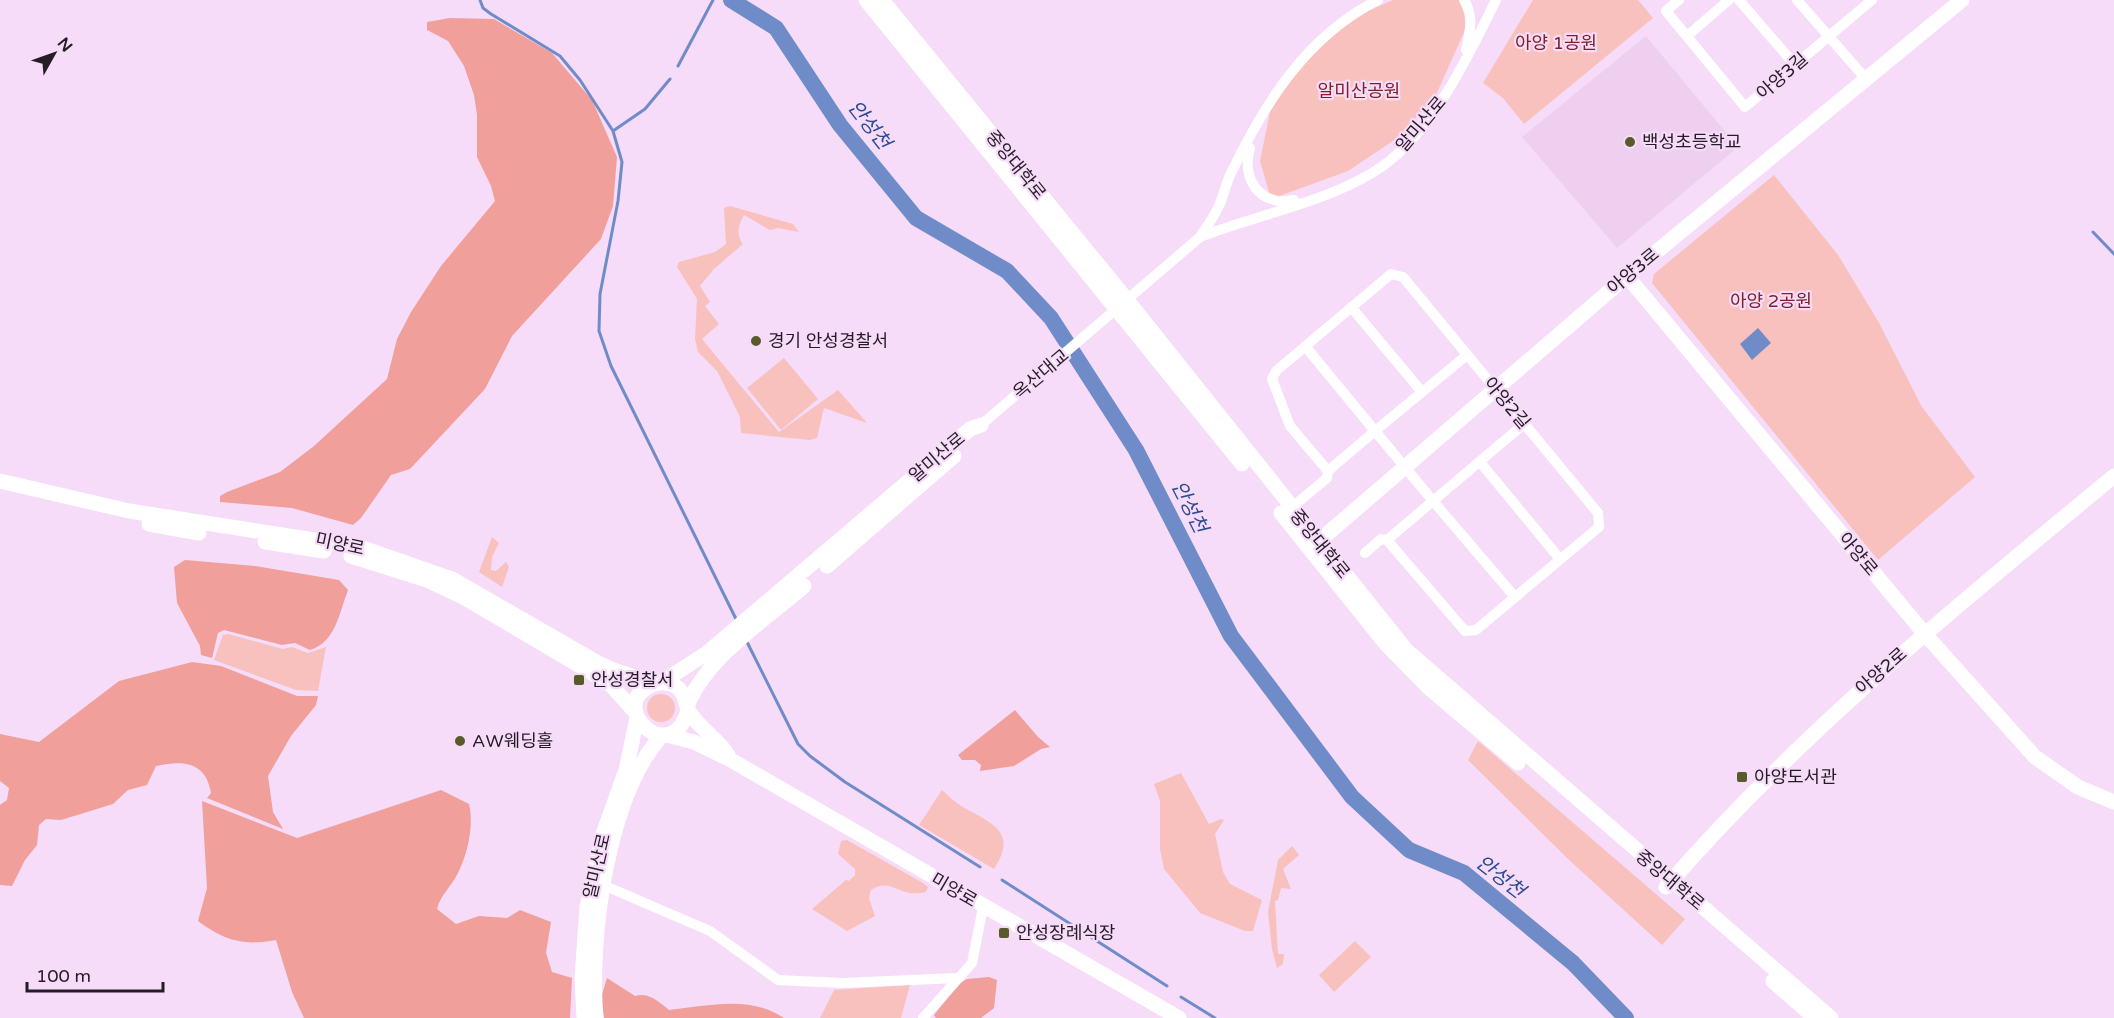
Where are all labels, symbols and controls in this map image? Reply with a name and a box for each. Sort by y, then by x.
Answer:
north arrow [24,24,84,84]
park label: 아양 1공원 [1515,32,1597,54]
text: N [53,34,77,56]
street label: 아양3길 [1752,48,1812,104]
park label: 알미산공원 [1318,80,1400,102]
street label: 알미산로 [1391,92,1451,156]
water label: 안성천 [843,96,897,156]
street label: 중앙대학로 [981,126,1051,204]
place label: 백성초등학교 [1642,131,1741,153]
marker: 백성초등학교 [1623,135,1637,149]
street label: 아양3로 [1603,243,1663,299]
park label: 아양 2공원 [1730,290,1812,312]
place label: 경기 안성경찰서 [768,330,889,352]
marker: 경기 안성경찰서 [749,334,763,348]
street label: 옥산대교 [1009,344,1073,404]
street label: 아양2길 [1479,373,1535,433]
street label: 알미산로 [905,427,969,487]
water label: 안성천 [1166,477,1213,539]
street label: 중앙대학로 [1285,505,1355,583]
street label: 미양로 [313,528,367,560]
street label: 아양로 [1834,528,1882,580]
street label: 아양2로 [1851,643,1911,699]
place label: 안성경찰서 [591,669,674,691]
marker: 안성경찰서 [572,673,586,687]
place label: AW웨딩홀 [472,730,553,752]
marker: AW웨딩홀 [453,734,467,748]
place label: 아양도서관 [1754,766,1837,788]
marker: 아양도서관 [1735,770,1749,784]
street label: 알미산로 [579,831,615,901]
street label: 중앙대학로 [1631,845,1709,915]
water label: 안성천 [1471,851,1531,905]
street label: 미양로 [927,868,981,912]
place label: 안성장례식장 [1016,922,1115,944]
marker: 안성장례식장 [997,926,1011,940]
scale bar [27,955,164,993]
text: 100 m [36,965,91,987]

